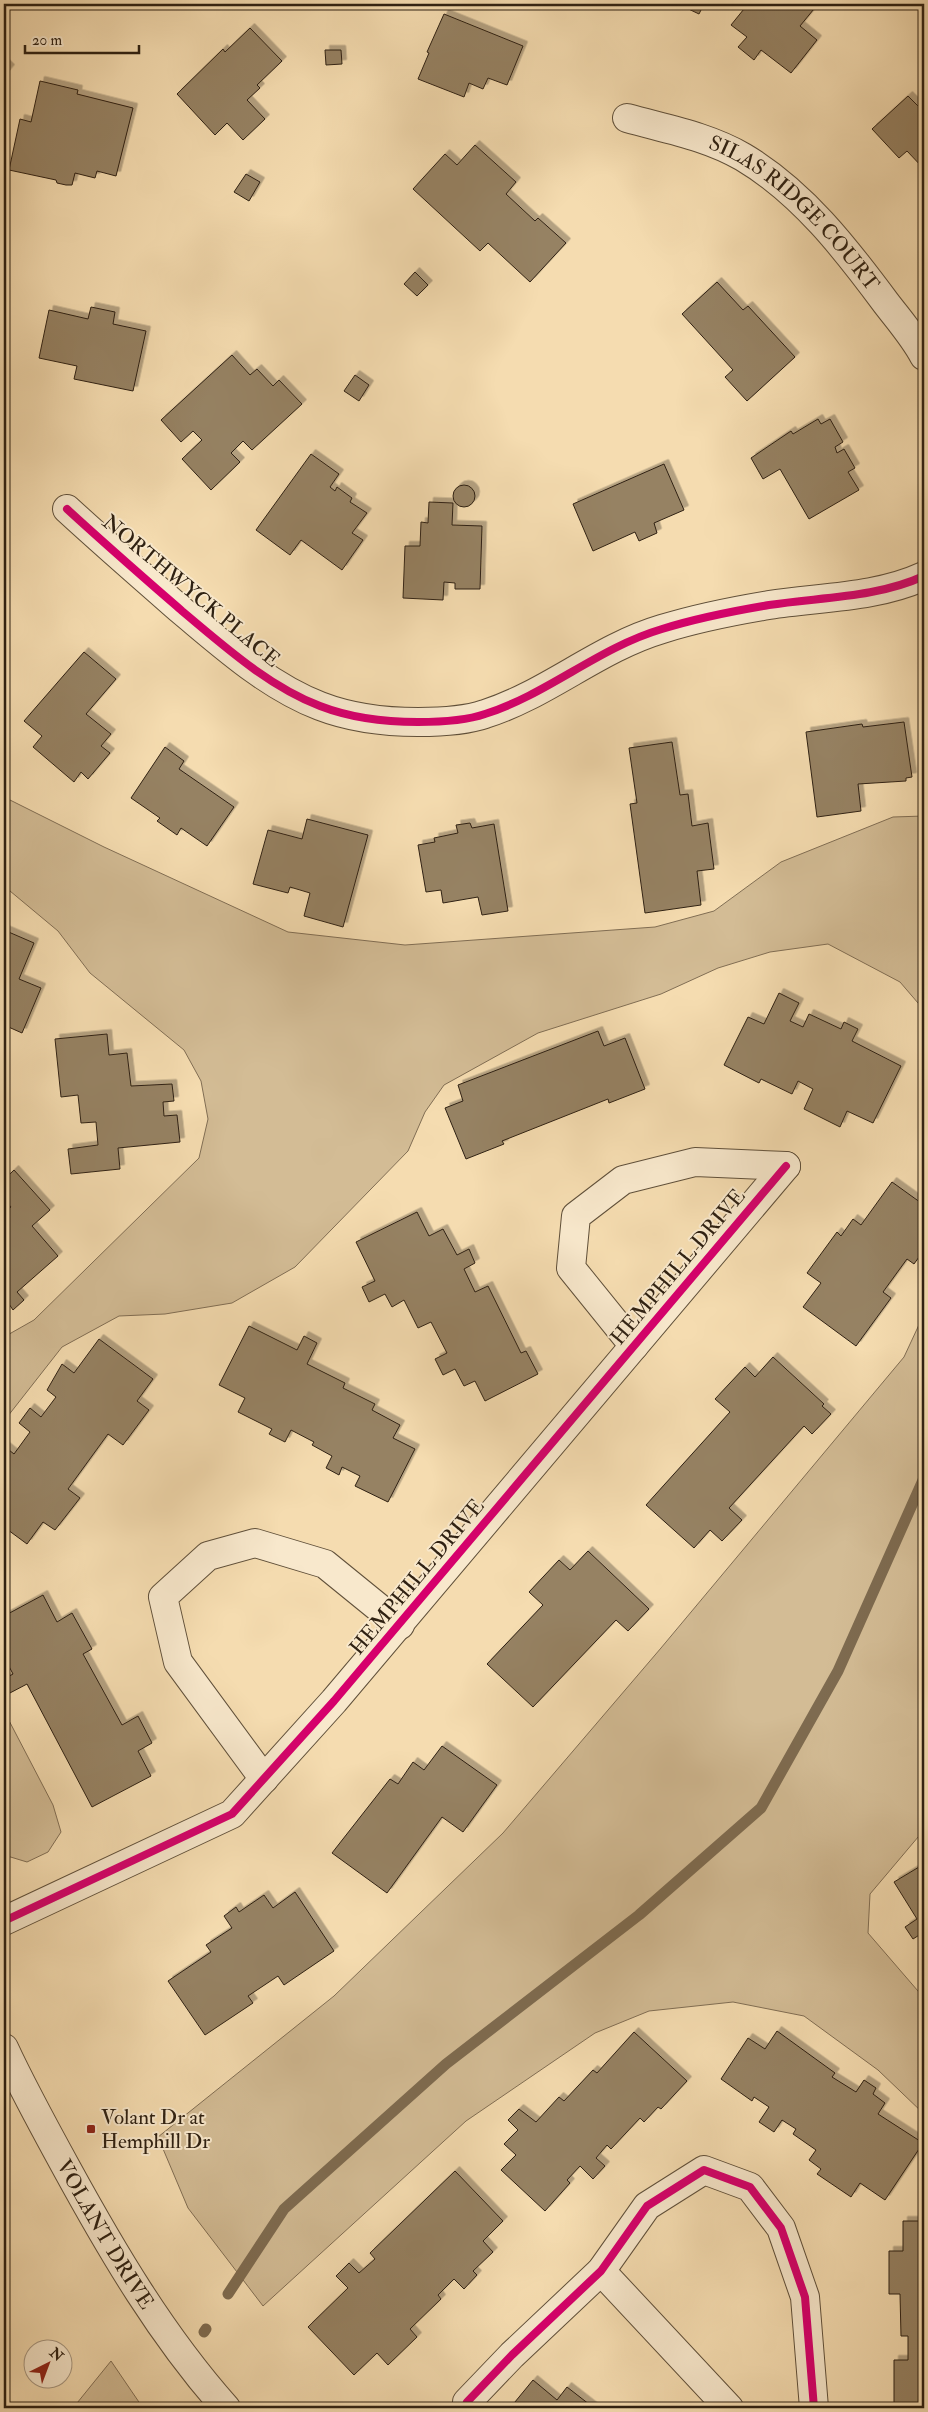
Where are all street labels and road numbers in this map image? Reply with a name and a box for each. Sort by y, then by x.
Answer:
street label: SILAS RIDGE COURT [705,129,886,296]
street label: NORTHWYCK PLACE [96,509,286,673]
street label: HEMPHILL DRIVE [605,1183,751,1351]
street label: HEMPHILL DRIVE [344,1493,490,1661]
street label: VOLANT DRIVE [51,2154,160,2314]

